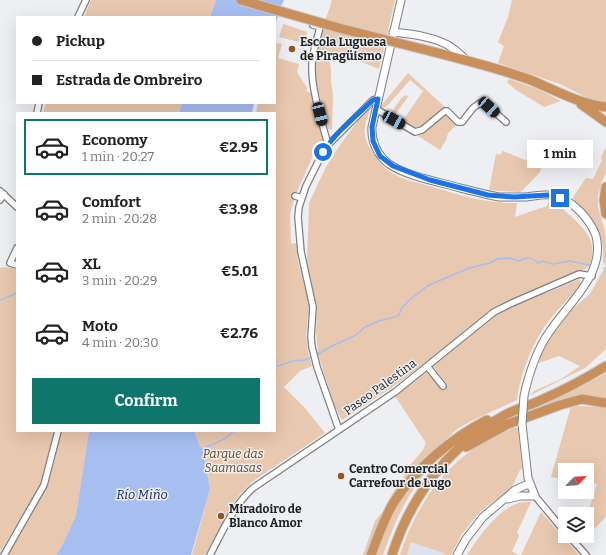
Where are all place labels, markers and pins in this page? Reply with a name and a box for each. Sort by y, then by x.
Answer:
place label: Escola Luguesa de Piragüismo [300,35,387,63]
marker: Escola Luguesa de Piragüismo [287,44,297,54]
place label: Centro Comercial Carrefour de Lugo [349,462,451,490]
marker: Centro Comercial Carrefour de Lugo [336,471,346,481]
place label: Miradoiro de Blanco Amor [229,502,303,530]
marker: Miradoiro de Blanco Amor [216,511,226,521]

